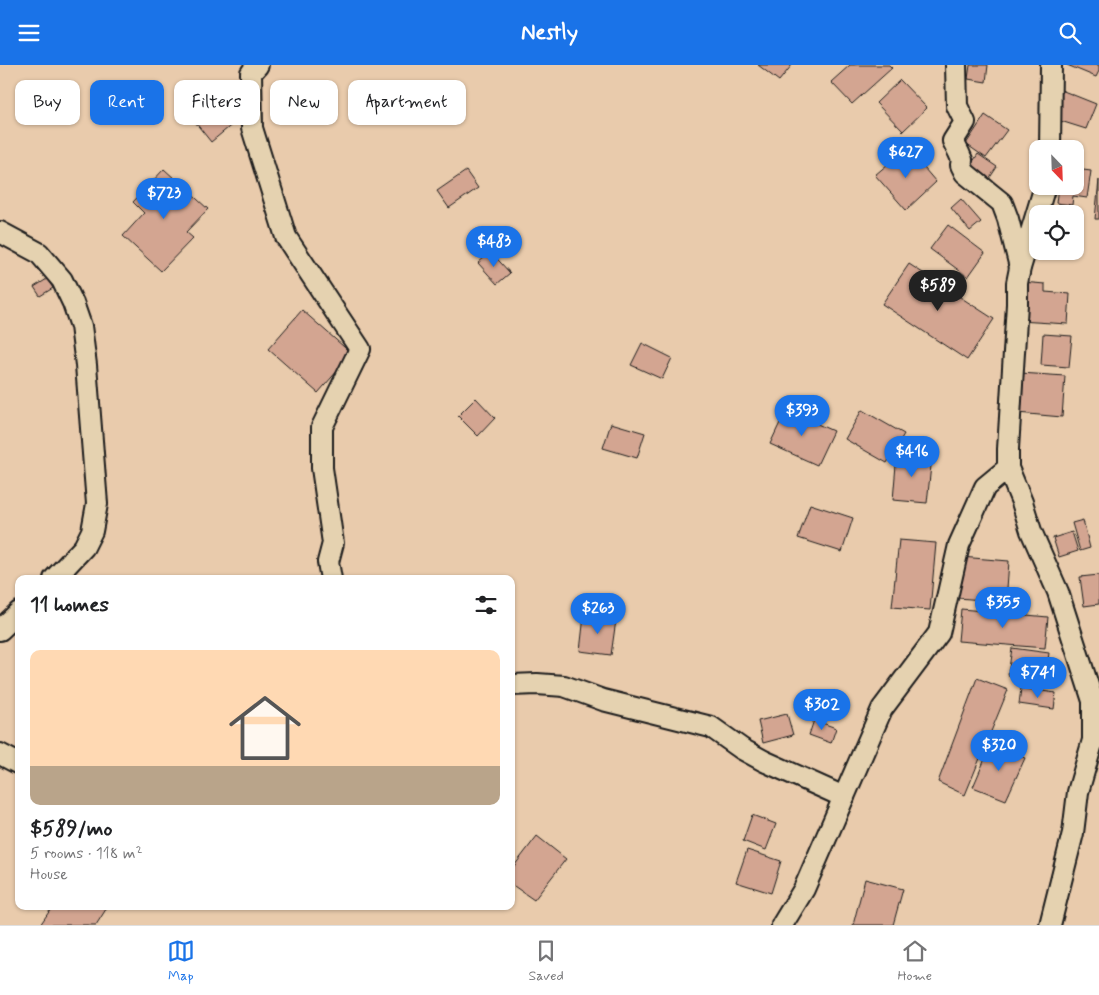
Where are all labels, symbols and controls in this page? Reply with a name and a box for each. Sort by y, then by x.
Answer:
icon: menu [15,19,43,47]
text: Nestly [521,19,578,47]
icon: search [1056,19,1084,47]
chip: Buy [15,80,80,125]
chip: Rent [90,80,164,125]
chip: Filters [174,80,260,125]
chip: New [270,80,338,125]
chip: Apartment [348,80,466,125]
pin: $627 [876,137,936,179]
north arrow [1029,140,1084,195]
map controls [1029,140,1084,260]
text: $627 [889,142,924,163]
pin: $723 [134,177,194,220]
text: $723 [147,183,181,204]
button: locate [1029,205,1084,260]
pin: $483 [464,225,524,268]
text: $483 [477,231,511,252]
pin: $589 [908,269,968,312]
text: $589 [920,275,956,296]
pin: $393 [772,395,832,437]
text: $393 [786,400,818,421]
pin: $416 [882,435,942,478]
text: $416 [895,441,929,462]
pin: $355 [973,587,1033,629]
text: 11 homes [30,591,109,619]
icon: filters [472,591,500,619]
text: $355 [986,592,1020,613]
pin: $263 [568,593,628,635]
text: $263 [582,598,614,619]
pin: $741 [1008,657,1068,699]
text: $741 [1020,662,1056,683]
icon: home [220,683,310,773]
pin: $302 [792,689,852,731]
text: $302 [804,694,840,715]
pin: $320 [969,729,1029,772]
text: $320 [982,735,1016,756]
text: $589/mo [30,815,112,843]
text: 5 rooms · 118 m² [30,843,143,864]
text: House [30,864,68,885]
tab: Map [167,937,195,985]
tab: Saved [528,937,564,985]
tab: Home [897,937,932,985]

